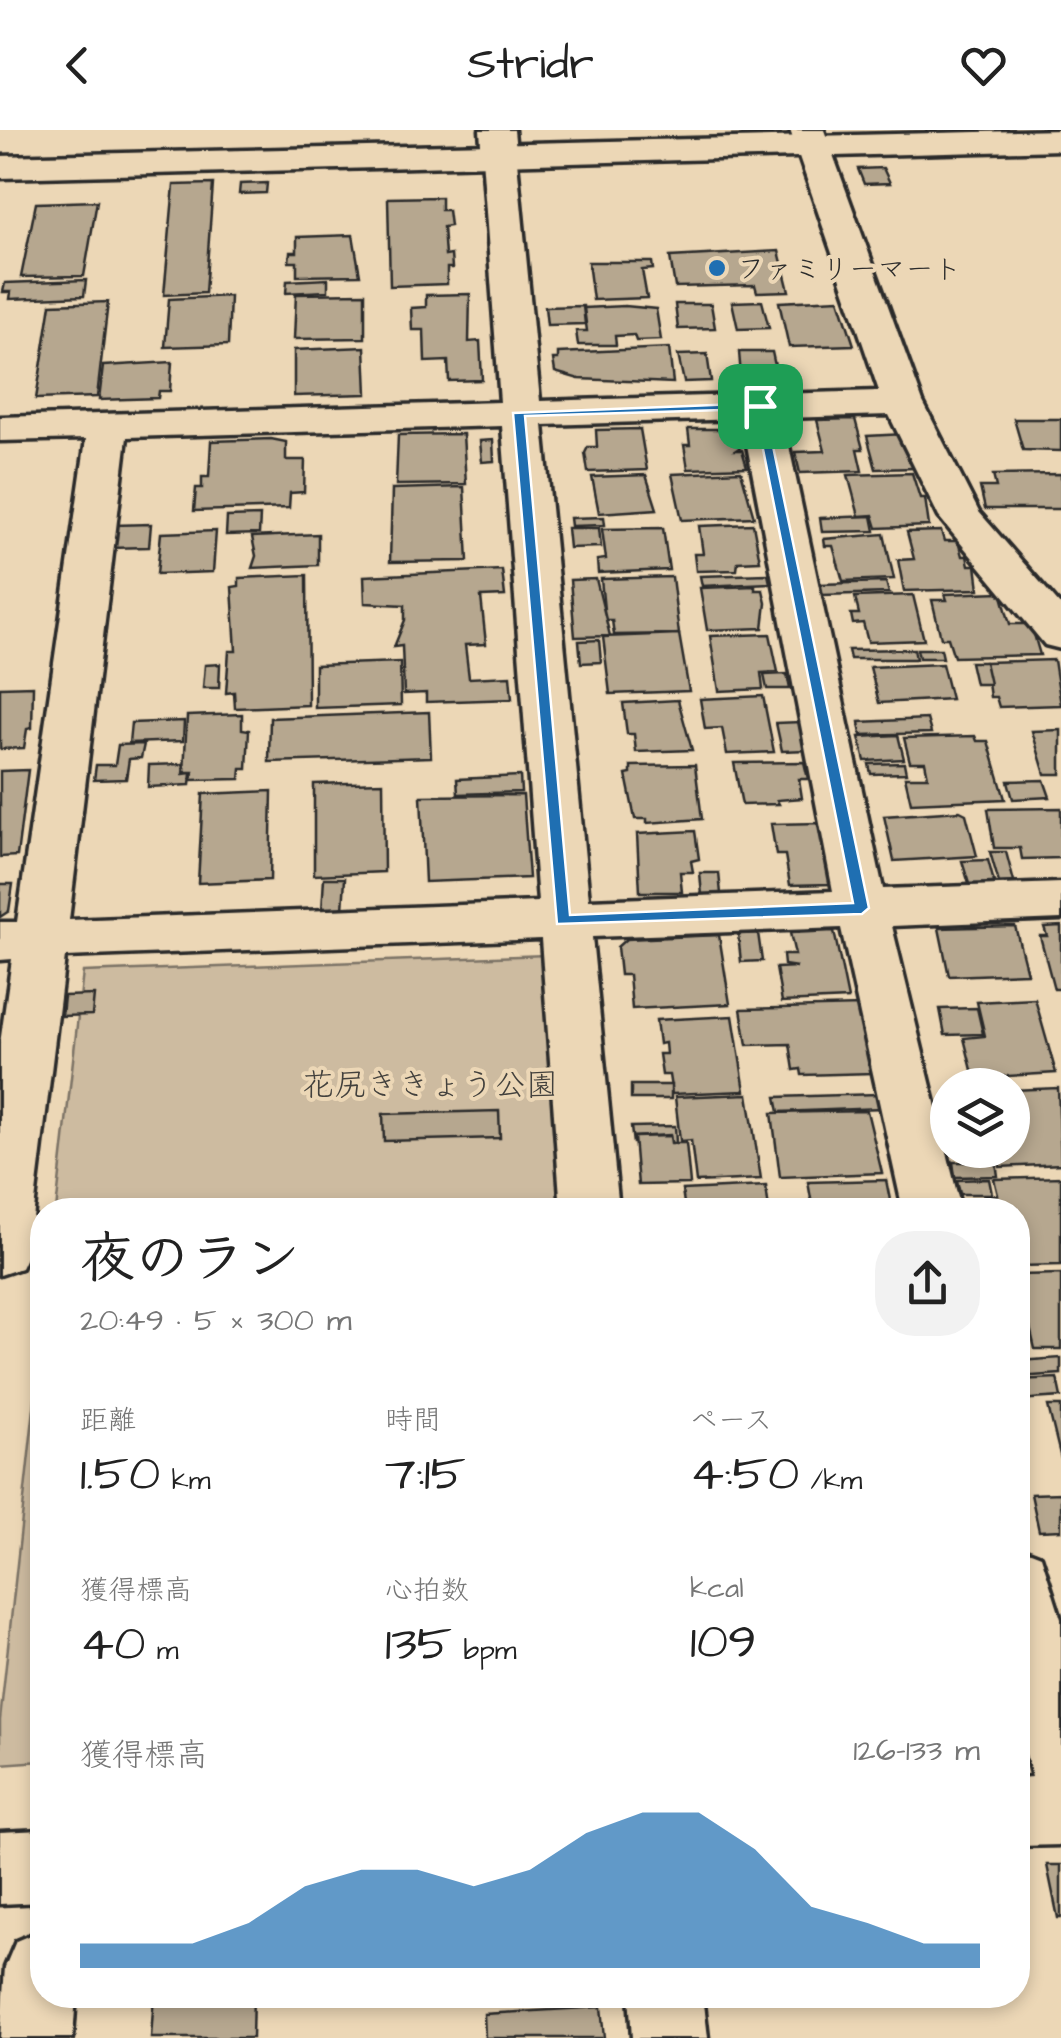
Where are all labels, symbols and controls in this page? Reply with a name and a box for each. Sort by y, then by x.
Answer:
text: Stridr [467,34,594,96]
icon: back [50,38,105,93]
icon: heart [956,38,1011,93]
place label: ファミリーマート [737,250,962,289]
marker: ファミリーマート [706,257,728,279]
pin [718,364,803,449]
icon: arrive [733,379,788,434]
park label: 花尻ききょう公園 [302,1063,558,1108]
map controls [930,1068,1030,1168]
button: layers [930,1068,1030,1168]
text: 夜のラン [80,1222,300,1298]
button: share [875,1231,980,1336]
text: 20:49 · 5 × 300 m [80,1298,352,1343]
text: 距離 [80,1401,136,1440]
text: 時間 [385,1401,441,1440]
text: ペース [690,1401,772,1440]
text: 1.50 [80,1440,160,1509]
text: 7:15 [385,1440,466,1509]
text: 4:50 [690,1440,799,1509]
text: km [160,1461,211,1500]
text: /km [799,1461,862,1500]
text: kcal [690,1569,744,1608]
text: 獲得標高 [80,1571,192,1610]
text: 心拍数 [385,1571,469,1610]
text: 109 [690,1608,756,1677]
text: 40 [80,1610,146,1679]
text: 135 [385,1610,452,1679]
text: m [146,1631,179,1670]
text: bpm [452,1631,517,1670]
text: 126–133 m [853,1728,980,1773]
text: 獲得標高 [80,1733,208,1778]

